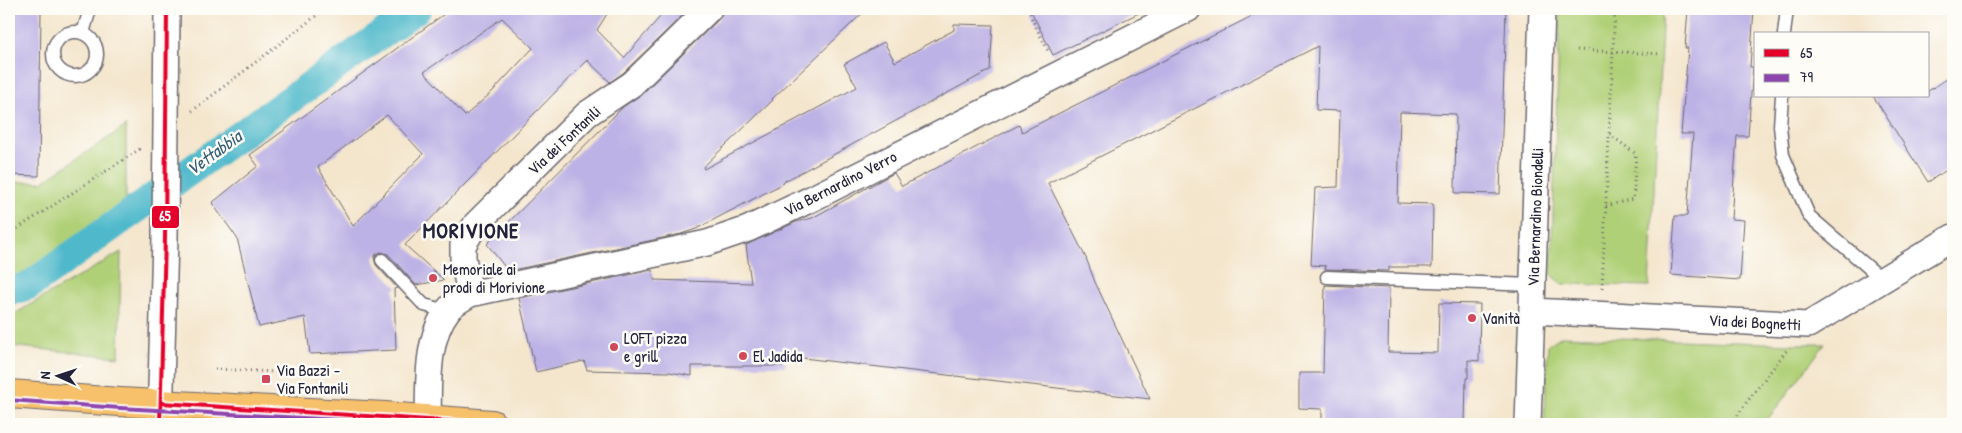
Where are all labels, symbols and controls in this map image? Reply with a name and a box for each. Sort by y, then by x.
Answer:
legend [1754,32,1930,98]
text: 65 [1800,42,1813,63]
text: 79 [1800,66,1813,87]
street label: Via dei Fontanili [523,100,605,180]
water label: Vettabbia [181,123,248,181]
street label: Via Bernardino Verro [780,145,901,221]
street label: Via Bernardino Biondelli [1522,147,1548,287]
line badge: 65 [151,205,180,229]
text: 65 [159,206,171,225]
district label: MORIVIONE [423,216,519,245]
place label: Memoriale ai prodi di Morivione [443,258,546,298]
marker: Memoriale ai prodi di Morivione [427,272,439,284]
place label: Vanità [1482,307,1520,329]
street label: Via dei Bognetti [1708,309,1802,335]
marker: Vanità [1466,312,1478,324]
place label: LOFT pizza e grill [624,327,686,367]
marker: LOFT pizza e grill [608,341,620,353]
place label: El Jadida [753,345,803,367]
north arrow [32,350,82,400]
marker: El Jadida [737,350,749,362]
place label: Via Bazzi - Via Fontanili [276,359,349,399]
text: N [35,371,54,380]
marker: Via Bazzi - Via Fontanili [260,373,272,385]

